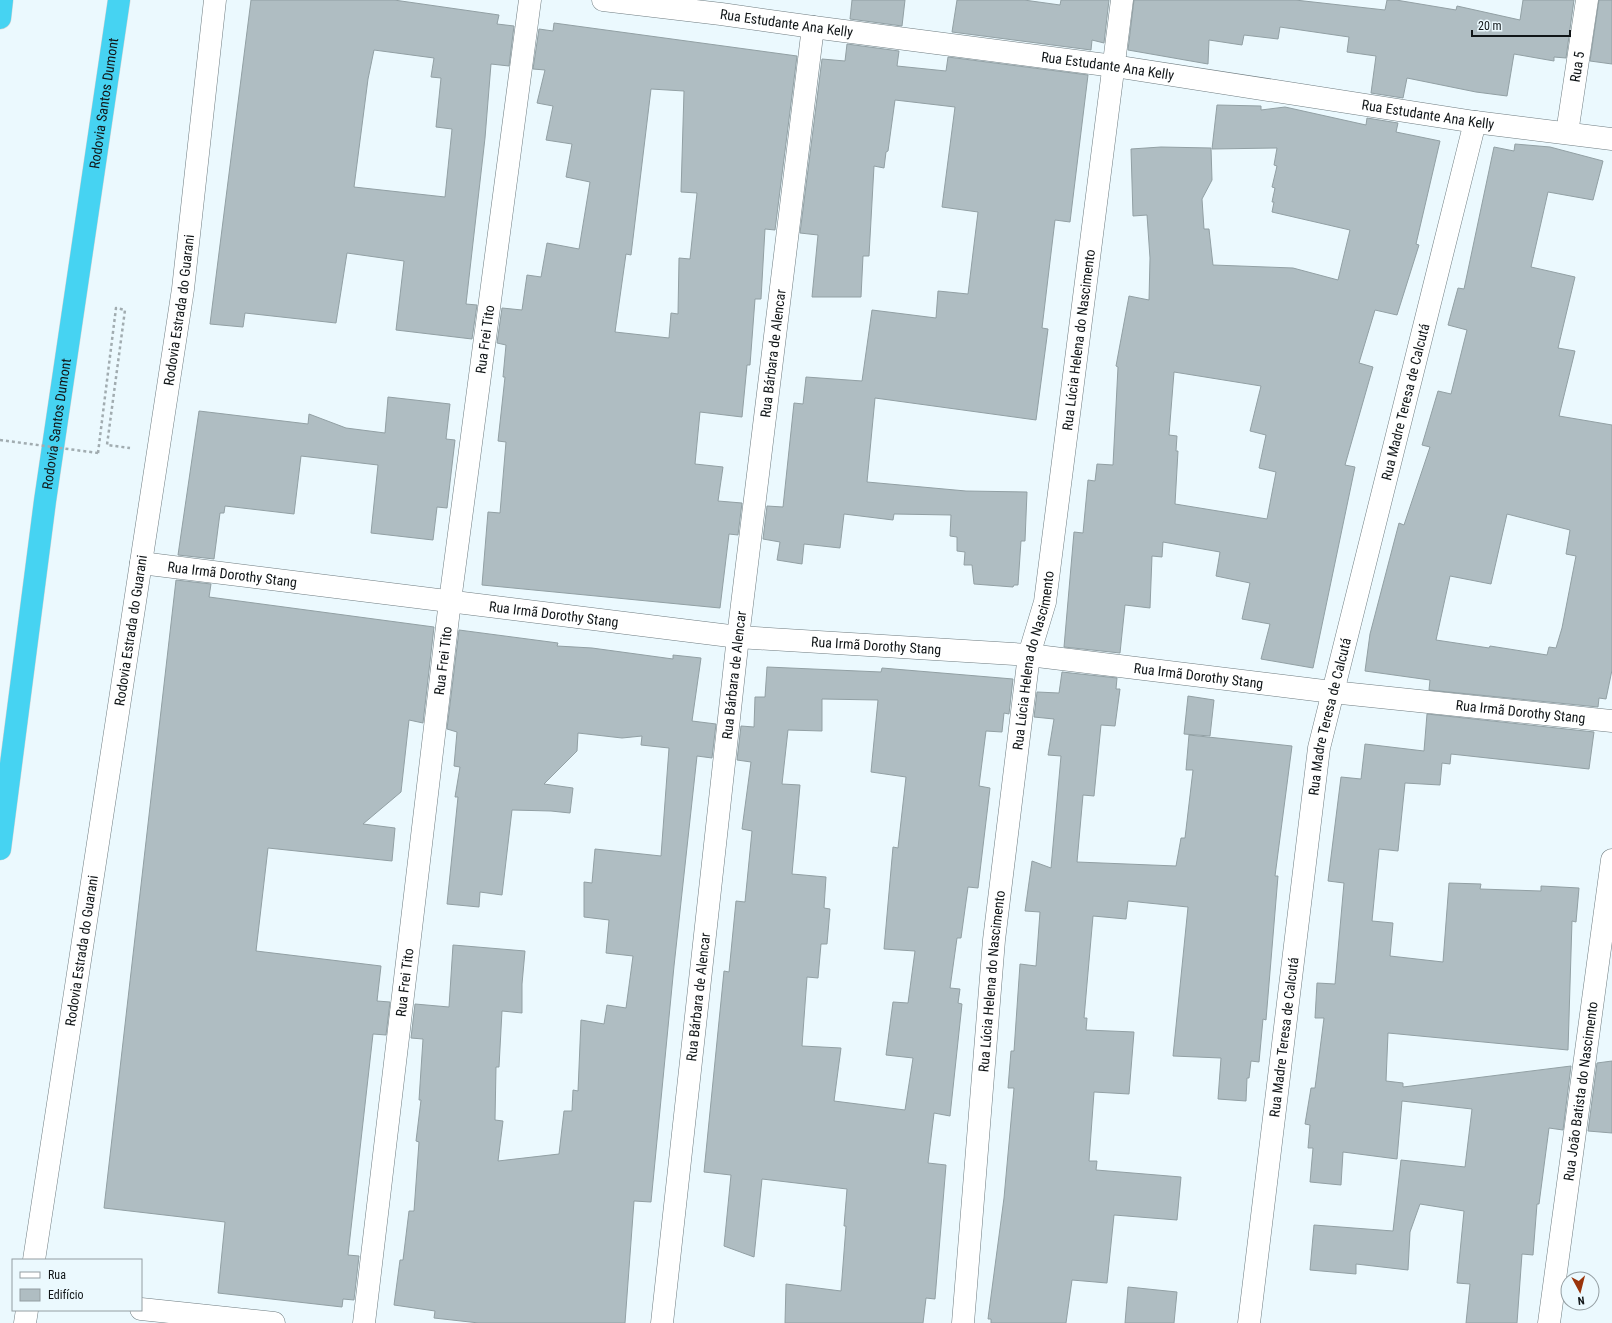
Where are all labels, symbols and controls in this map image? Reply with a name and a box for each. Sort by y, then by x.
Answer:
street label: Rua Estudante Ana Kelly [719,6,854,40]
scale bar [1472,12,1570,38]
text: 20 m [1478,19,1502,33]
street label: Rodovia Santos Dumont [86,37,121,170]
street label: Rua Estudante Ana Kelly [1040,49,1175,83]
street label: Rua 5 [1567,50,1587,83]
street label: Rua Estudante Ana Kelly [1361,97,1495,132]
street label: Rodovia Estrada do Guarani [160,234,197,387]
street label: Rua Lúcia Helena do Nascimento [1059,248,1098,431]
street label: Rua Bárbara de Alencar [757,288,789,418]
street label: Rua Frei Tito [472,304,497,375]
street label: Rua Madre Teresa de Calcutá [1378,322,1432,482]
street label: Rodovia Santos Dumont [39,357,74,490]
street label: Rodovia Estrada do Guarani [111,554,150,707]
street label: Rua Irmã Dorothy Stang [167,558,298,590]
street label: Rua Lúcia Helena do Nascimento [1009,570,1057,751]
street label: Rua Irmã Dorothy Stang [488,598,620,630]
street label: Rua Bárbara de Alencar [719,610,749,740]
street label: Rua Frei Tito [431,625,455,696]
street label: Rua Irmã Dorothy Stang [811,634,942,658]
street label: Rua Madre Teresa de Calcutá [1305,636,1354,796]
street label: Rua Irmã Dorothy Stang [1133,660,1264,692]
street label: Rua Irmã Dorothy Stang [1455,697,1586,726]
street label: Rodovia Estrada do Guarani [62,874,101,1027]
street label: Rua Lúcia Helena do Nascimento [975,890,1008,1073]
street label: Rua Bárbara de Alencar [683,932,713,1062]
street label: Rua Frei Tito [393,947,417,1018]
street label: Rua Madre Teresa de Calcutá [1266,956,1301,1118]
street label: Rua João Batista do Nascimento [1560,1000,1601,1182]
legend [12,1259,142,1311]
text: Rua [48,1268,66,1282]
north arrow [1560,1271,1600,1311]
text: Edifício [48,1288,84,1302]
text: N [1577,1294,1585,1307]

